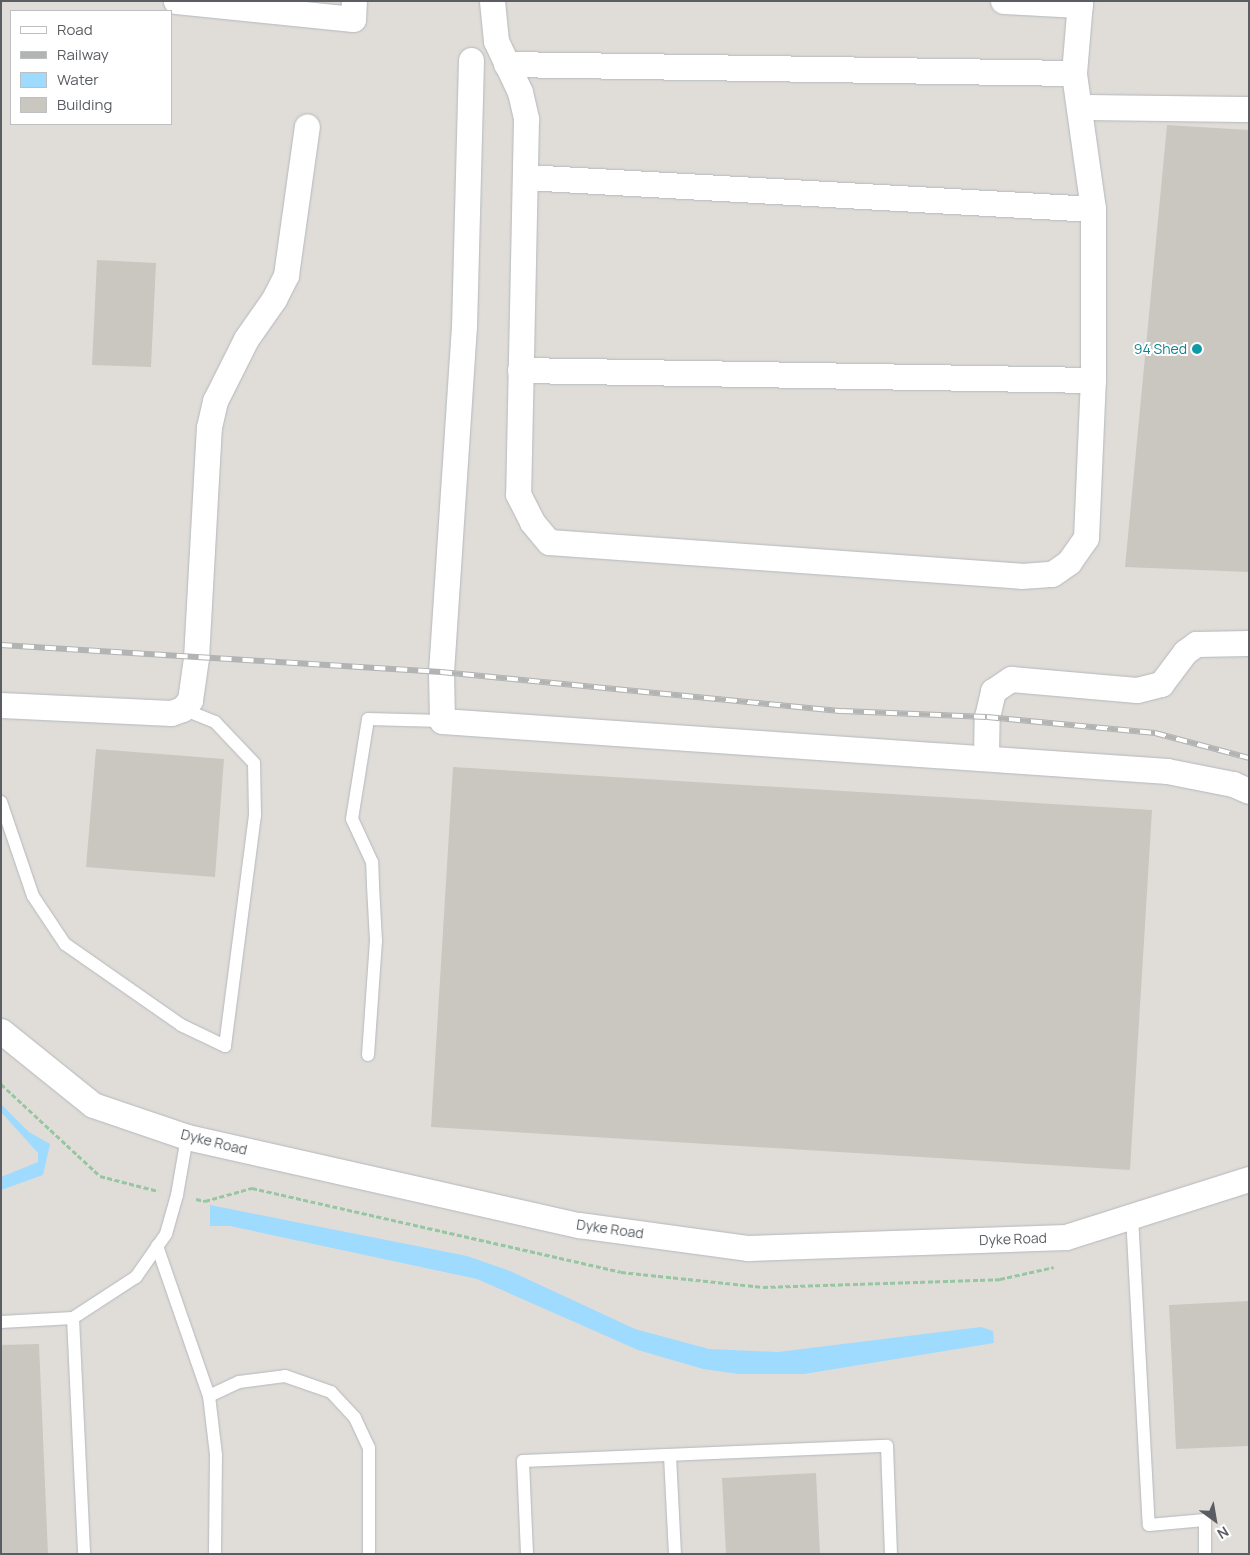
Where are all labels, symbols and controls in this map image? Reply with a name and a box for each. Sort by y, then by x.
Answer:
legend [10,10,172,125]
text: Road [57,19,93,40]
text: Railway [57,44,109,65]
text: Water [57,69,99,90]
text: Building [57,94,112,115]
place label: 94 Shed [1134,341,1187,357]
marker: 94 Shed [1191,343,1203,355]
street label: Dyke Road [179,1126,249,1158]
street label: Dyke Road [575,1216,645,1242]
street label: Dyke Road [979,1229,1047,1249]
north arrow [1190,1495,1240,1545]
text: N [1214,1522,1233,1544]

